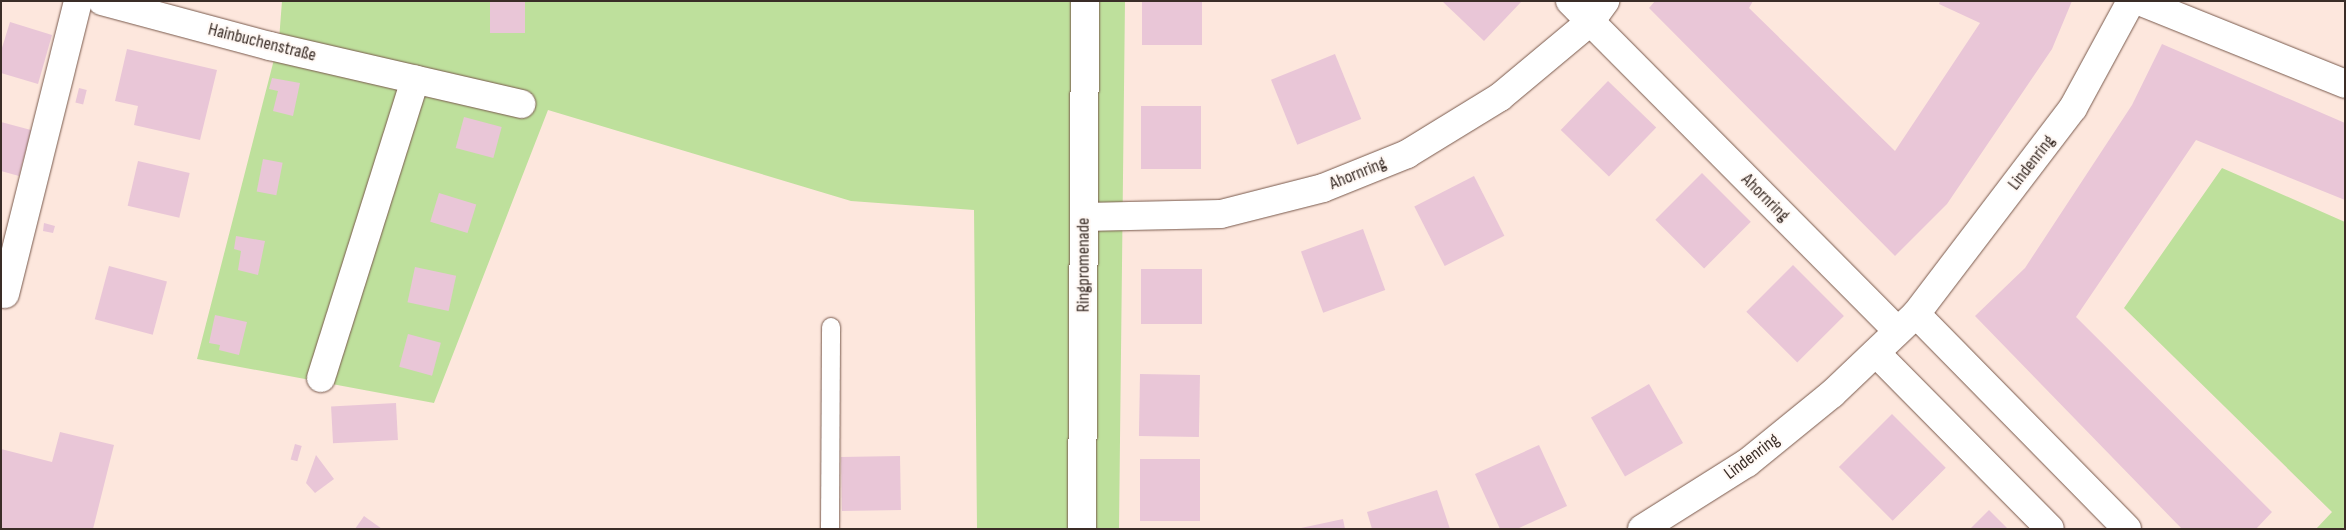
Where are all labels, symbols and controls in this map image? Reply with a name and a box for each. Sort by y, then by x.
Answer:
street label: Hainbuchenstraße [206,19,318,67]
street label: Lindenring [2004,131,2060,195]
street label: Ahornring [1326,153,1390,195]
street label: Ahornring [1736,169,1794,227]
street label: Ringpromenade [1073,218,1095,312]
street label: Lindenring [1720,429,1784,485]

